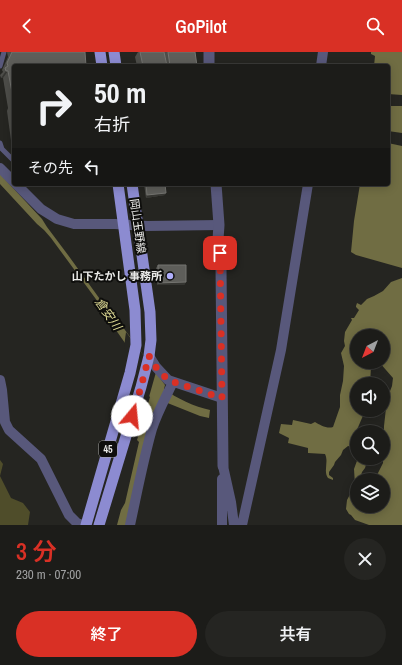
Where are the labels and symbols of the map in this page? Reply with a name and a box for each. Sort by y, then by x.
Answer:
street label: 岡山玉野線 [127,198,149,254]
pin [203,236,237,270]
place label: 山下たかし 事務所 [71,269,162,283]
marker: 山下たかし 事務所 [165,271,175,281]
water label: 倉安川 [91,295,126,335]
north arrow [350,329,390,369]
position arrow [111,395,153,437]
road number: 45 [99,441,117,457]

